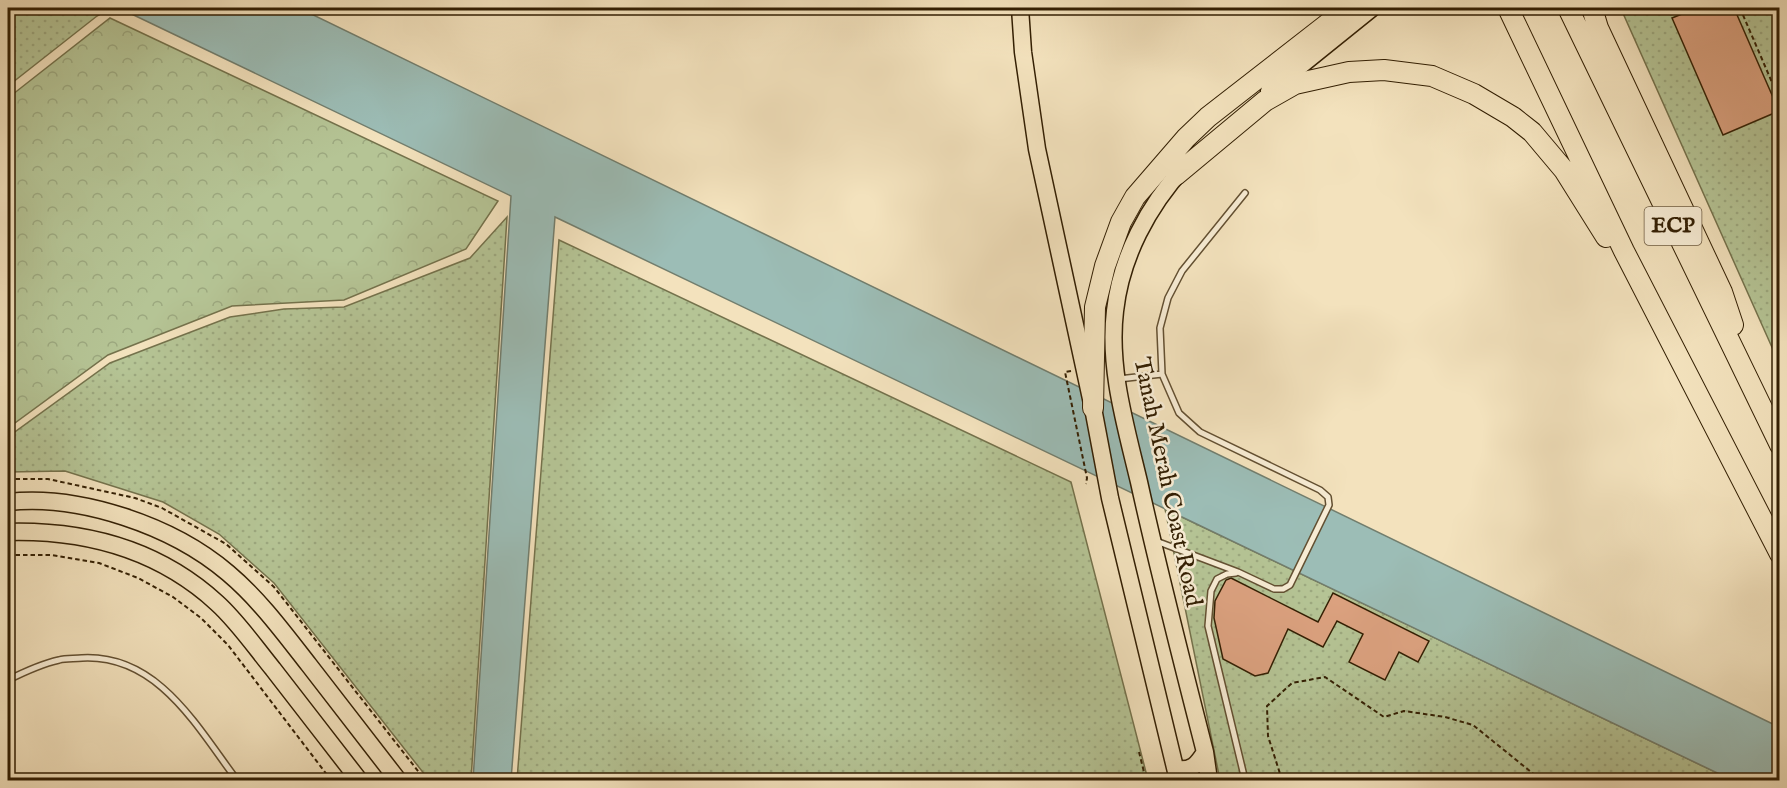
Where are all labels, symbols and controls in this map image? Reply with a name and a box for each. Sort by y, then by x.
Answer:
road number: ECP [1644,207,1702,245]
street label: Tanah Merah Coast Road [1125,354,1209,610]

